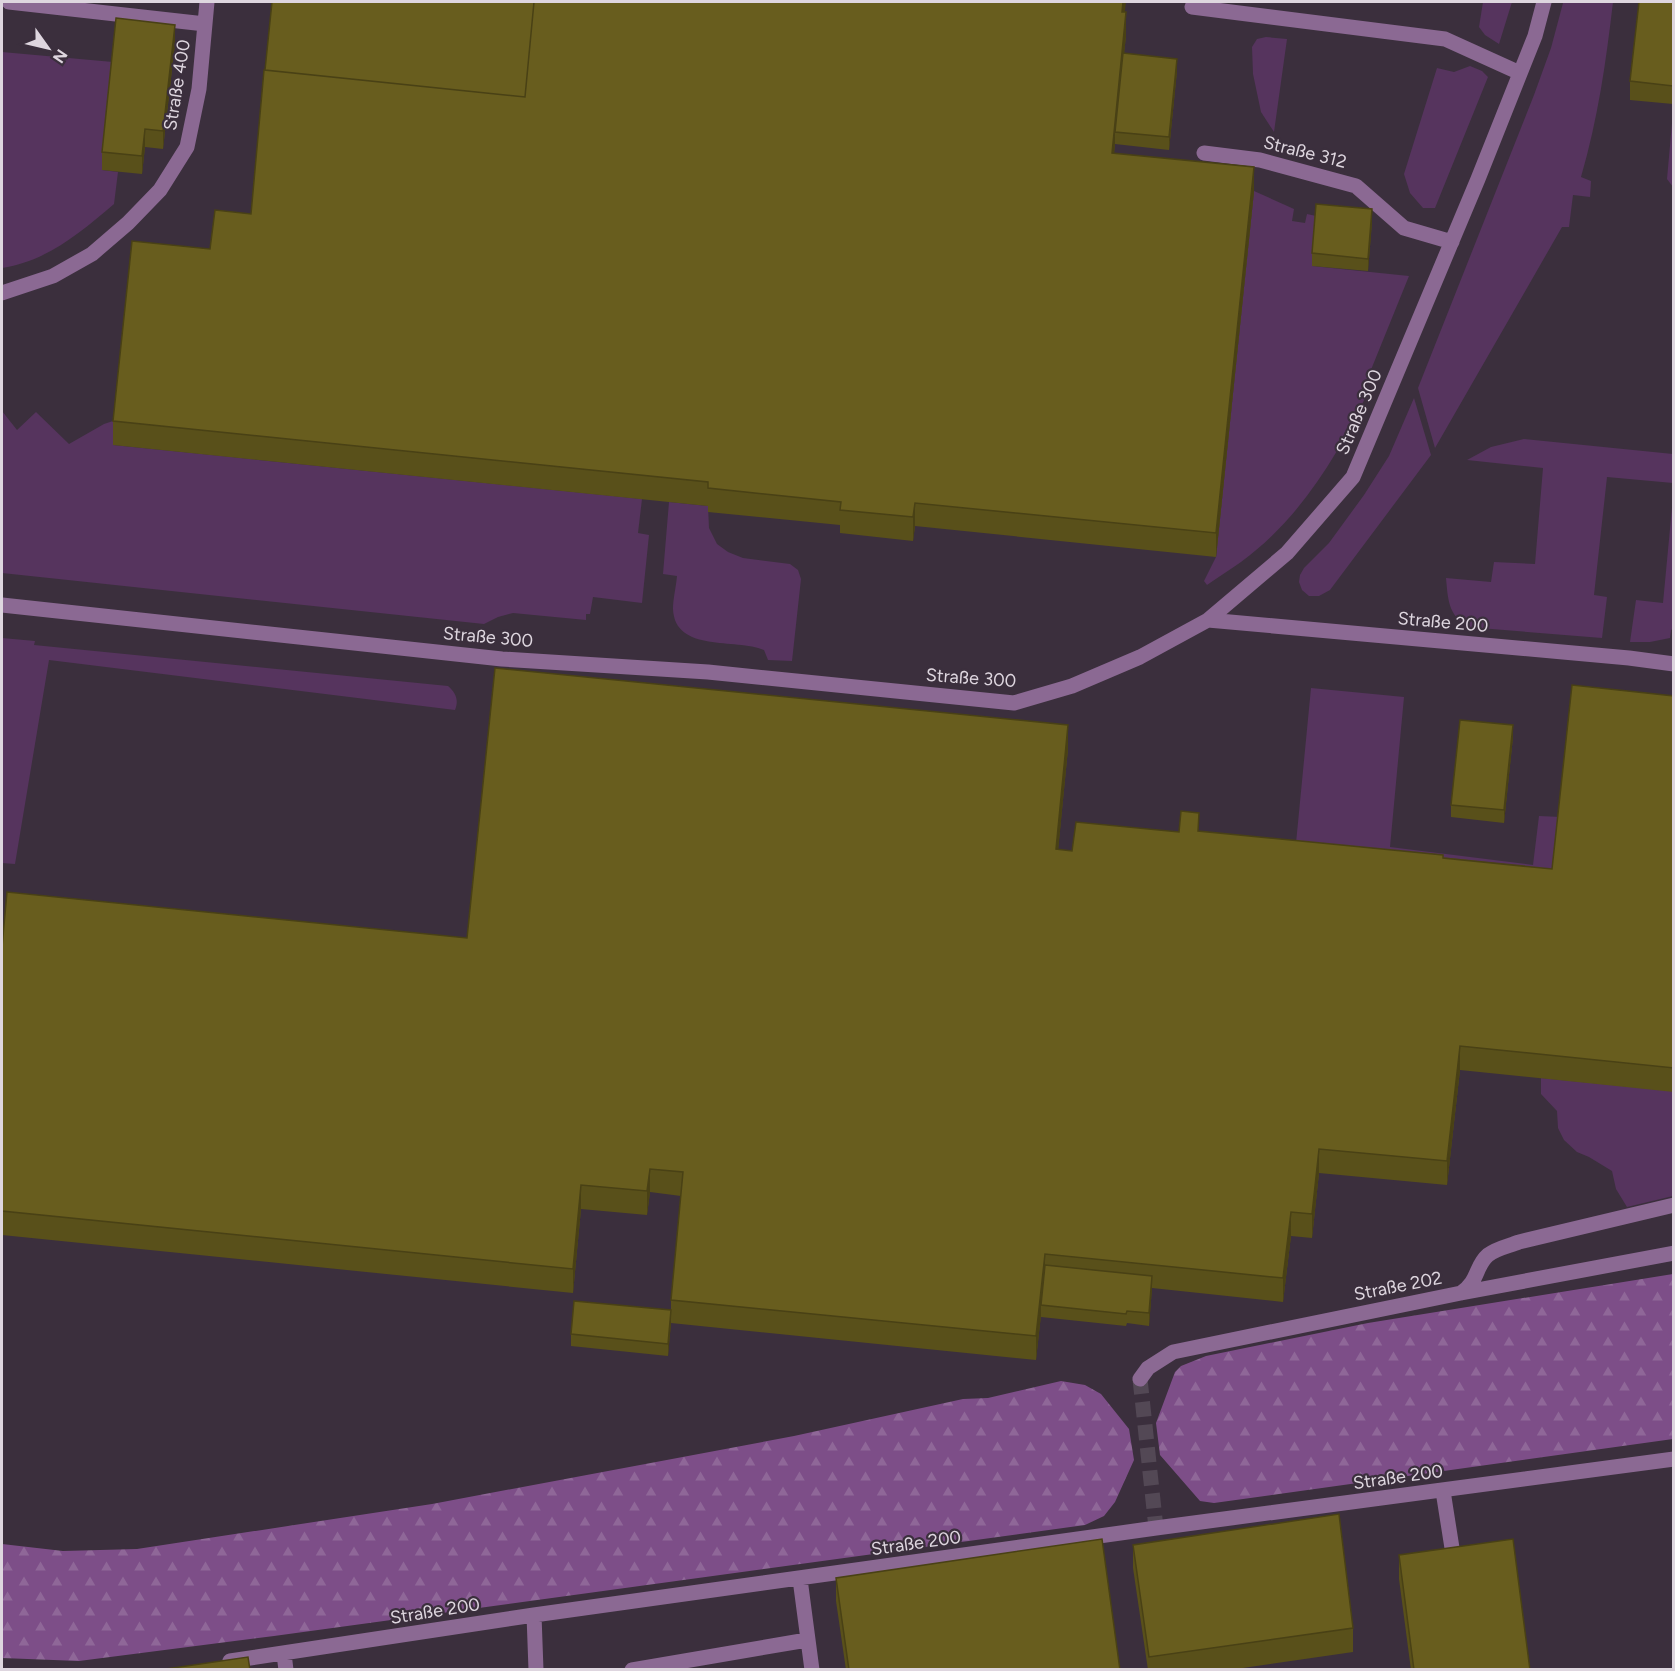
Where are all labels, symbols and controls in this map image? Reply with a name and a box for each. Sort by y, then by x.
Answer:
north arrow [18,18,78,78]
street label: Straße 400 [159,38,195,132]
text: N [49,46,71,67]
street label: Straße 312 [1261,131,1349,173]
street label: Straße 300 [1331,366,1387,458]
street label: Straße 200 [1397,607,1489,637]
street label: Straße 300 [442,622,534,652]
street label: Straße 300 [925,664,1017,692]
street label: Straße 202 [1352,1267,1444,1305]
street label: Straße 200 [1352,1460,1444,1494]
street label: Straße 200 [870,1526,962,1560]
street label: Straße 200 [388,1593,482,1629]

